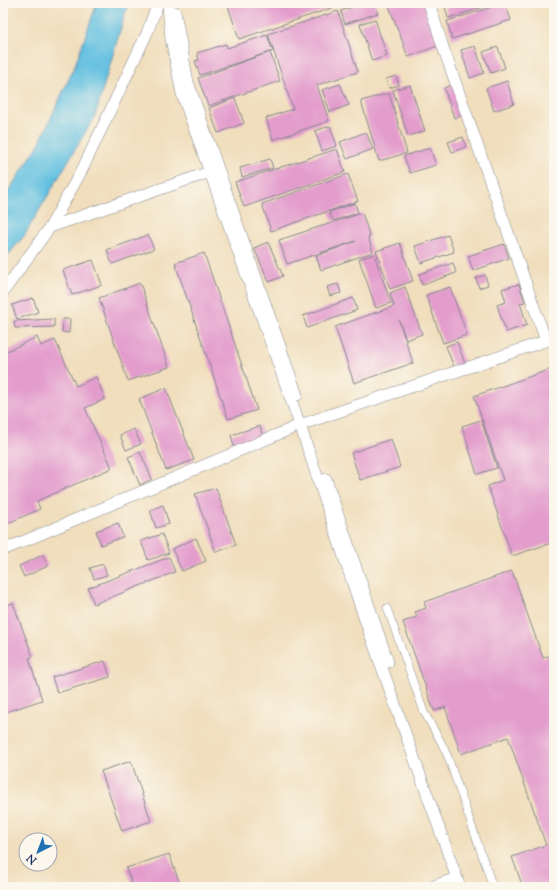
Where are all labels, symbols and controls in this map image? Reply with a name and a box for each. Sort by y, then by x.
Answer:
north arrow [18,832,58,872]
text: N [23,850,41,868]

